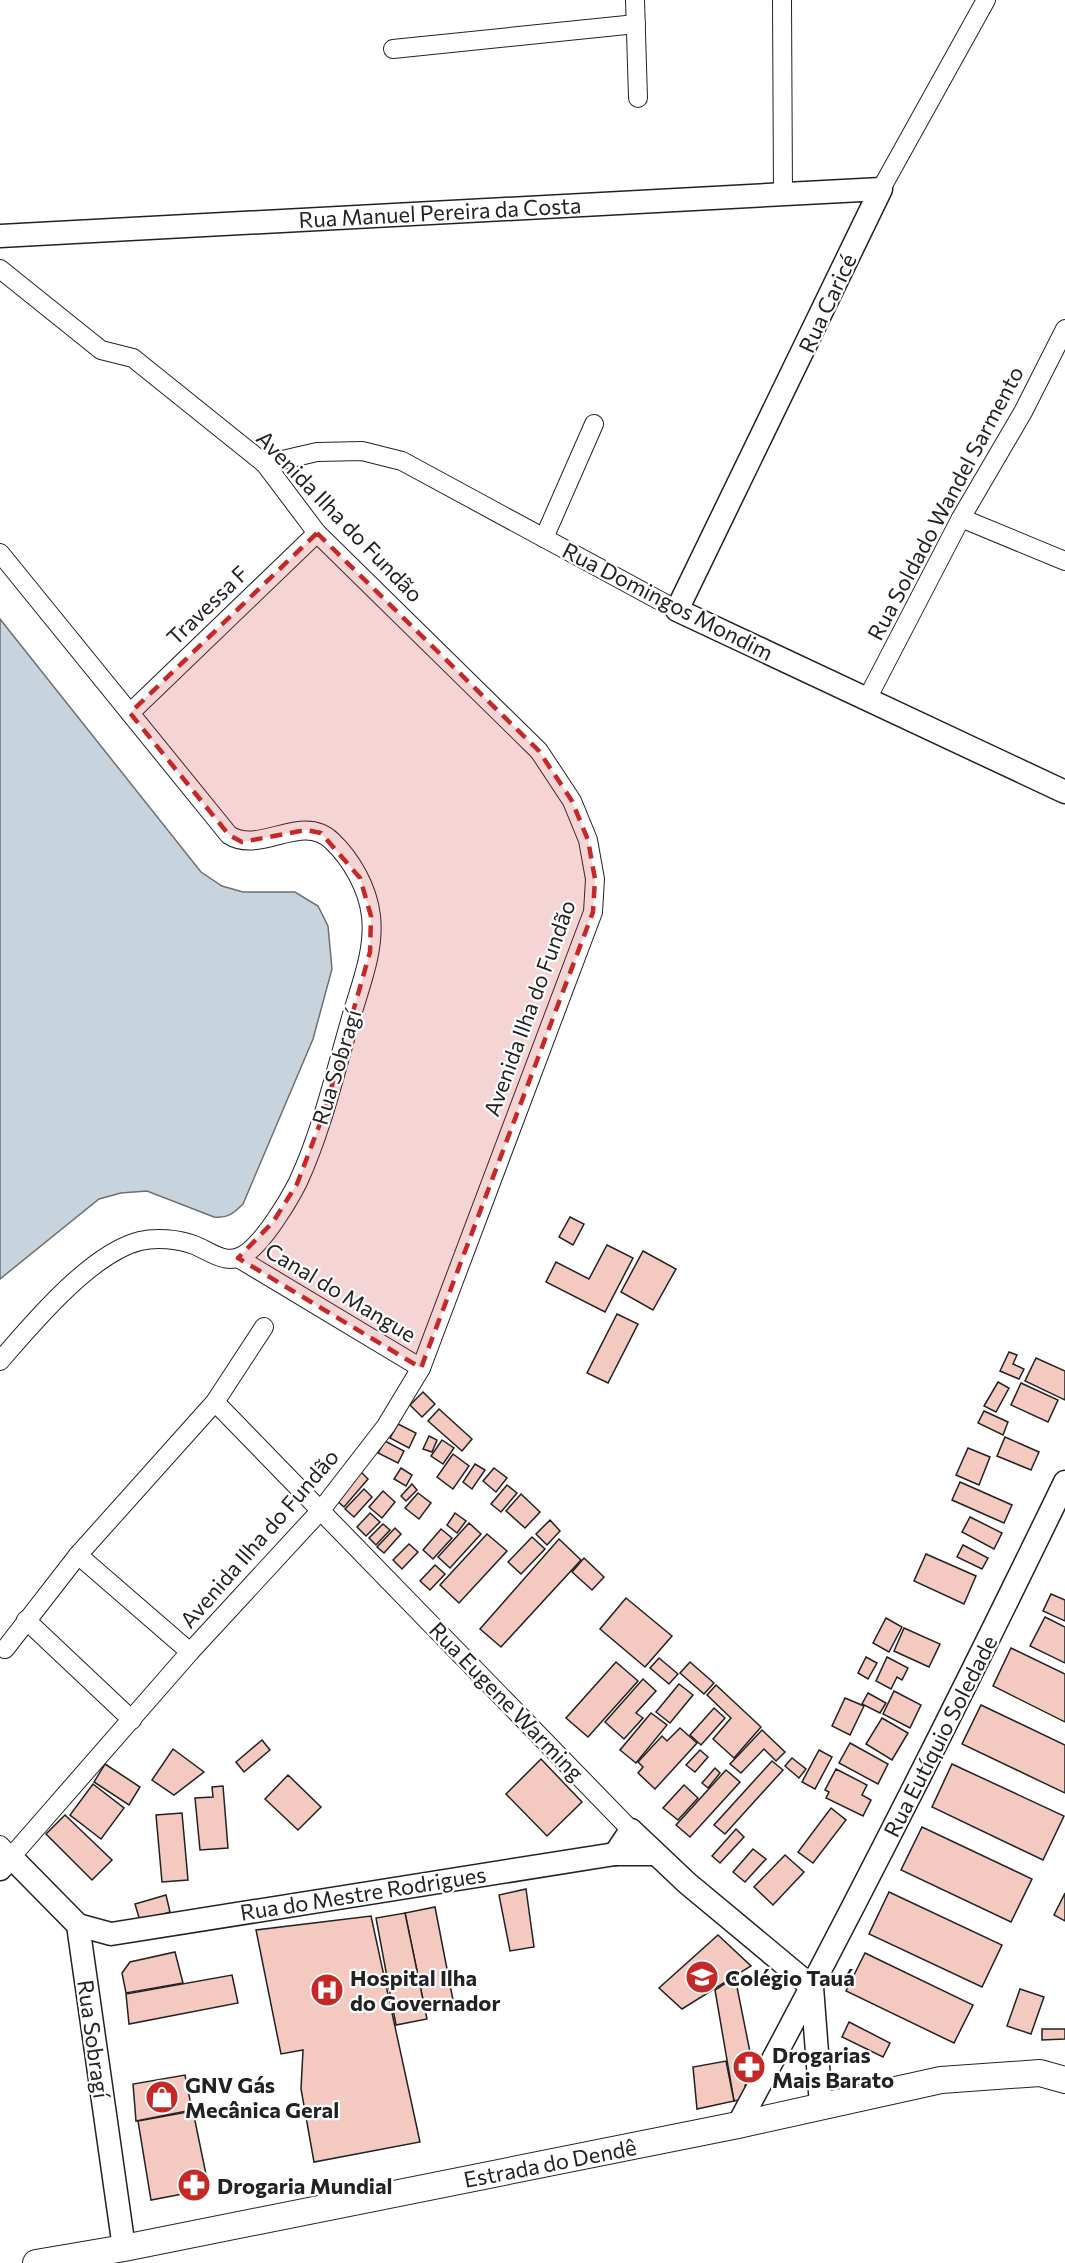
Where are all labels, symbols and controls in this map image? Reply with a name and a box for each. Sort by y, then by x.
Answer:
street label: Rua Manuel Pereira da Costa [298,191,582,233]
street label: Rua Caricé [792,249,862,357]
street label: Rua Soldado Wandel Sarmento [861,361,1029,645]
street label: Avenida Ilha do Fundão [251,425,429,607]
street label: Rua Domingos Mondim [558,536,778,666]
street label: Travessa F [161,560,253,650]
street label: Avenida Ilha do Fundão [477,896,581,1120]
street label: Rua Sobragí [306,1005,367,1128]
street label: Canal do Mangue [261,1236,421,1348]
street label: Avenida Ilha do Fundão [174,1443,344,1633]
street label: Rua Eugene Warming [424,1616,590,1786]
street label: Rua Eutíquio Soledade [877,1631,1003,1841]
street label: Rua do Mestre Rodrigues [238,1860,488,1926]
school or university icon: Colégio Tauá [684,1959,720,1995]
place label: Hospital Ilha do Governador [350,1964,500,2016]
place label: Colégio Tauá [725,1964,855,1991]
hospital icon: Hospital Ilha do Governador [309,1972,345,2008]
street label: Rua Sobragí [72,1978,116,2101]
place label: Drogarias Mais Barato [772,2041,894,2093]
pharmacy icon: Drogarias Mais Barato [731,2049,767,2085]
place label: GNV Gás Mecânica Geral [185,2071,339,2123]
shop icon: GNV Gás Mecânica Geral [144,2079,180,2115]
street label: Estrada do Dendê [461,2133,639,2193]
pharmacy icon: Drogaria Mundial [176,2167,212,2203]
place label: Drogaria Mundial [217,2172,393,2199]

